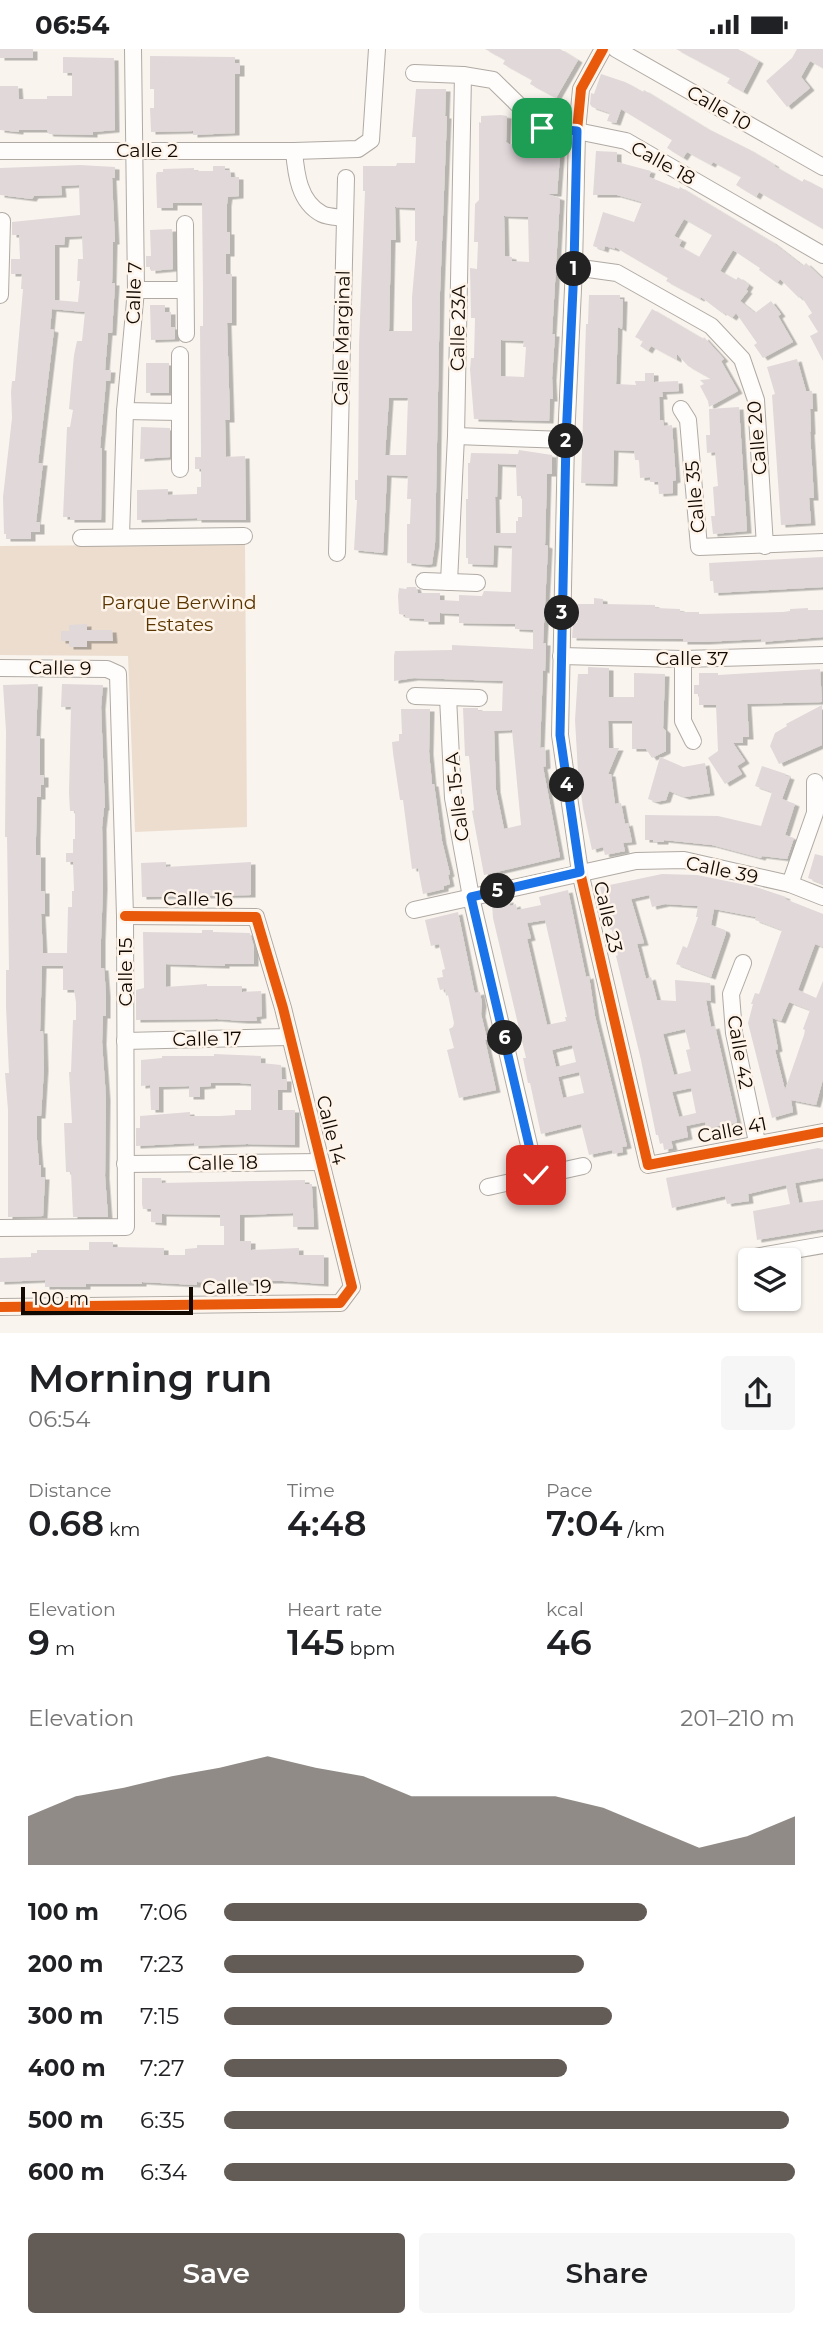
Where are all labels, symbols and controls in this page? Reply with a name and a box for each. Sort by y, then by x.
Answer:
text: 06:54 [35,9,109,41]
street label: Calle 10 [683,80,755,136]
pin [512,98,572,158]
icon: arrive [523,109,561,147]
street label: Calle 18 [627,136,699,190]
street label: Calle 2 [116,139,178,162]
pin: 1 [556,251,592,287]
text: 1 [570,257,577,280]
street label: Calle 7 [121,261,147,325]
street label: Calle Marginal [329,270,355,406]
street label: Calle 23A [446,284,470,371]
street label: Calle 20 [742,400,772,476]
pin: 2 [548,423,584,459]
text: 2 [560,429,571,452]
street label: Calle 35 [680,460,710,534]
park label: Parque Berwind Estates [101,591,257,636]
pin: 3 [544,595,580,631]
text: 3 [556,601,567,624]
street label: Calle 37 [656,647,728,670]
street label: Calle 9 [28,656,92,680]
street label: Calle 15-A [440,751,474,843]
pin: 4 [550,767,584,803]
text: 4 [560,773,573,796]
street label: Calle 39 [684,851,760,889]
pin: 5 [480,873,516,909]
text: 5 [492,879,503,902]
street label: Calle 23 [589,879,627,955]
street label: Calle 16 [163,887,233,911]
street label: Calle 15 [114,937,137,1006]
street label: Calle 42 [722,1013,758,1091]
pin: 6 [488,1021,522,1055]
text: 6 [498,1026,511,1049]
street label: Calle 17 [172,1027,242,1051]
street label: Calle 14 [311,1093,351,1167]
street label: Calle 41 [695,1112,769,1148]
pin [506,1145,566,1205]
street label: Calle 18 [188,1151,258,1175]
icon: check [517,1156,555,1194]
map controls [738,1248,801,1311]
button: layers [738,1248,801,1311]
street label: Calle 19 [202,1275,272,1299]
scale bar [21,1284,192,1316]
text: 100 m [32,1287,89,1310]
text: Morning run [28,1355,272,1402]
button: share [721,1356,795,1430]
text: 06:54 [28,1405,90,1433]
text: Distance [28,1479,111,1502]
text: Time [287,1479,335,1502]
text: Pace [546,1479,593,1502]
text: 0.68 [28,1502,104,1545]
text: 4:48 [287,1502,367,1545]
text: 7:04 [546,1502,622,1545]
text: km [104,1518,140,1541]
text: /km [622,1518,665,1541]
text: Elevation [28,1598,116,1621]
text: Heart rate [287,1598,382,1621]
text: kcal [546,1598,584,1621]
text: 9 [28,1621,50,1664]
text: 145 [287,1621,345,1664]
text: 46 [546,1621,592,1664]
text: m [50,1637,75,1660]
text: bpm [345,1637,395,1660]
text: Elevation [28,1704,134,1732]
text: 201–210 m [680,1704,795,1732]
text: 100 m [28,1898,99,1926]
text: 7:06 [140,1898,187,1926]
text: 200 m [28,1950,103,1978]
text: 7:23 [140,1950,184,1978]
text: 300 m [28,2002,104,2030]
text: 7:15 [140,2002,179,2030]
text: 400 m [28,2054,106,2082]
text: 7:27 [140,2054,185,2082]
text: 500 m [28,2106,104,2134]
text: 6:35 [140,2106,185,2134]
text: 600 m [28,2158,105,2186]
text: 6:34 [140,2158,187,2186]
button: Save [28,2233,405,2313]
button: Share [419,2233,795,2313]

